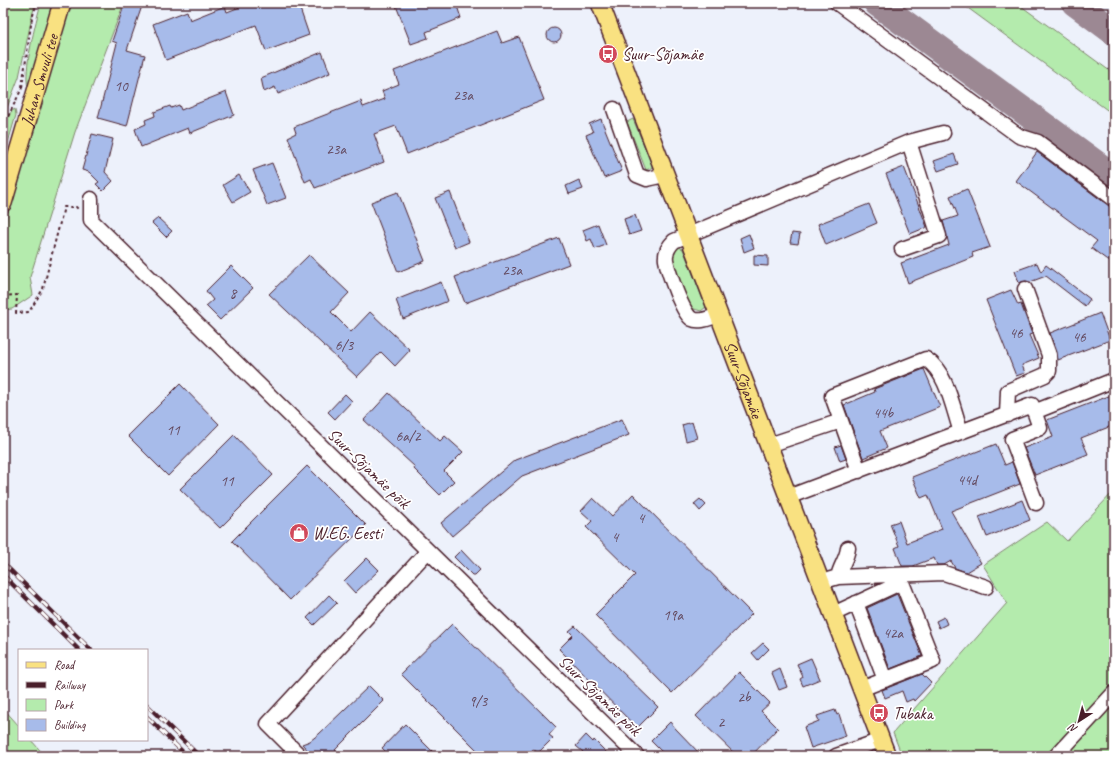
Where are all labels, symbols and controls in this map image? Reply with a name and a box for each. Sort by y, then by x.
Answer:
street label: Juhan Smuuli tee [16,30,64,130]
bus stop icon: Suur-Sõjamäe [597,43,619,65]
place label: Suur-Sõjamäe [622,44,704,65]
house number: 10 [114,77,129,96]
house number: 23a [453,86,474,105]
house number: 23a [326,140,347,159]
house number: 23a [502,261,523,280]
house number: 8 [230,284,238,303]
house number: 46 [1009,324,1024,343]
house number: 46 [1072,328,1087,347]
house number: 6/3 [335,336,354,355]
street label: Suur-Sõjamäe [719,338,768,423]
house number: 44b [873,404,894,423]
house number: 11 [166,421,181,440]
street label: Suur-Sõjamäe põik [323,424,416,514]
house number: 6a/2 [395,427,422,446]
house number: 44d [957,471,979,490]
house number: 11 [220,472,235,491]
house number: 4 [638,509,646,528]
shop icon: W.EG. Eesti [288,522,310,544]
place label: W.EG. Eesti [313,523,384,544]
house number: 4 [612,528,620,547]
house number: 19a [663,606,684,625]
house number: 42a [883,624,904,643]
legend [18,649,148,741]
street label: Suur-Sõjamäe põik [554,651,647,741]
text: Road [54,657,76,673]
text: Railway [54,677,86,693]
house number: 2b [737,688,752,707]
house number: 9/3 [469,692,488,711]
text: Park [54,697,75,713]
north arrow [1059,701,1099,741]
bus stop icon: Tubaka [868,702,890,724]
place label: Tubaka [893,703,935,724]
house number: 2 [718,713,726,732]
text: Building [54,717,86,733]
text: N [1064,720,1080,737]

